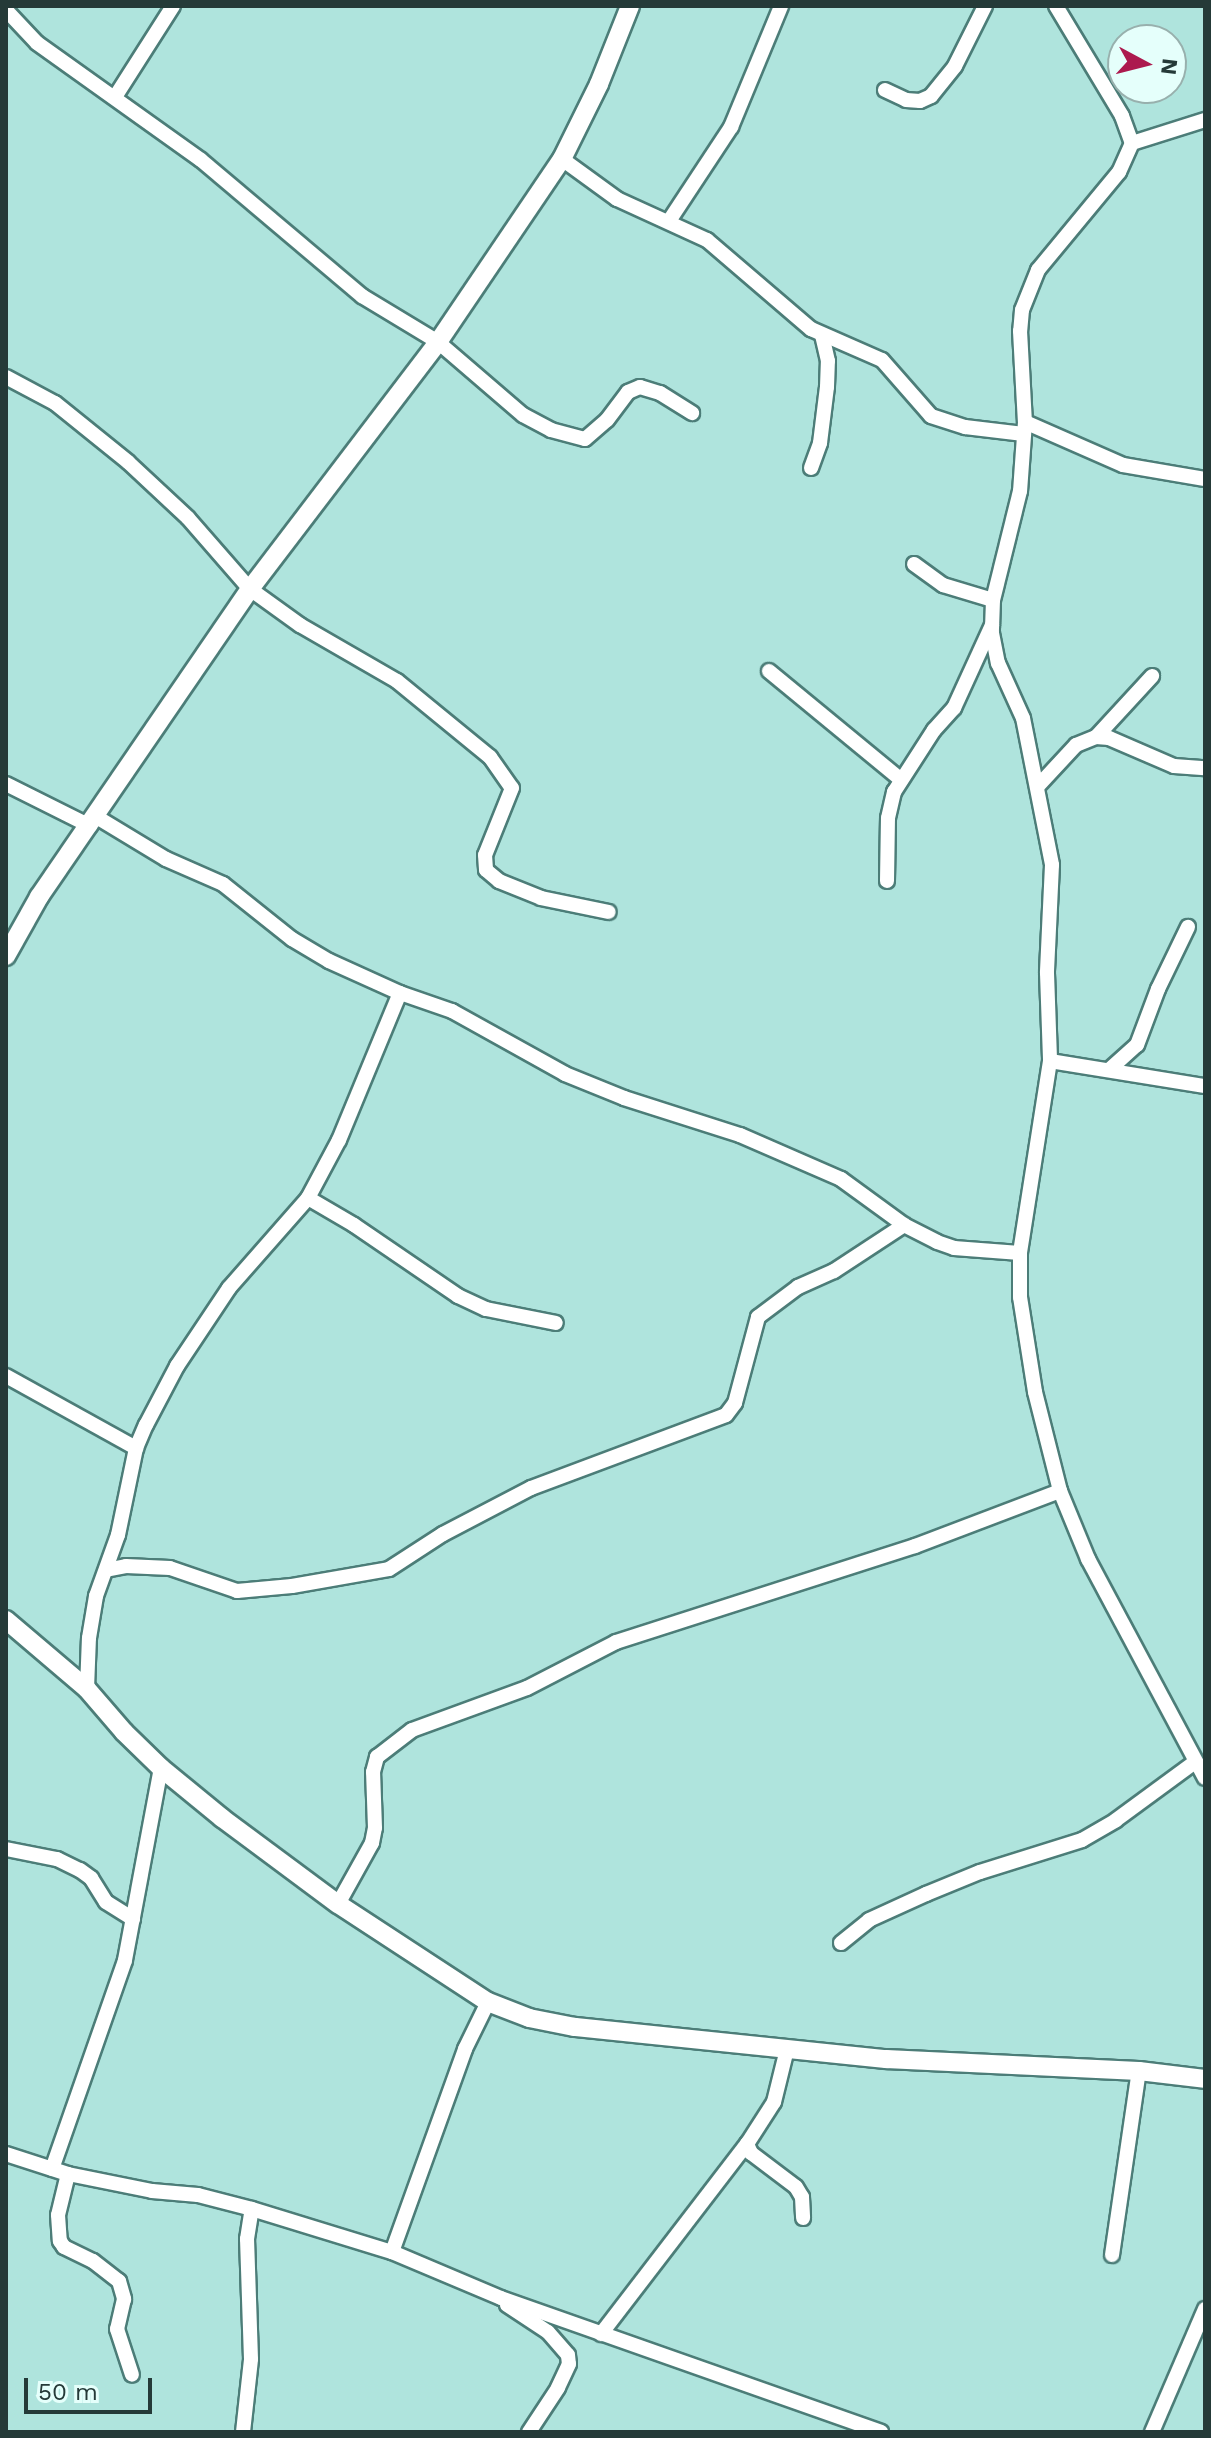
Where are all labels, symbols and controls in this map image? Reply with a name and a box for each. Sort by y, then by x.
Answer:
north arrow [1107,24,1187,104]
text: N [1156,57,1183,76]
scale bar [28,2362,156,2412]
text: 50 m [38,2378,98,2406]

